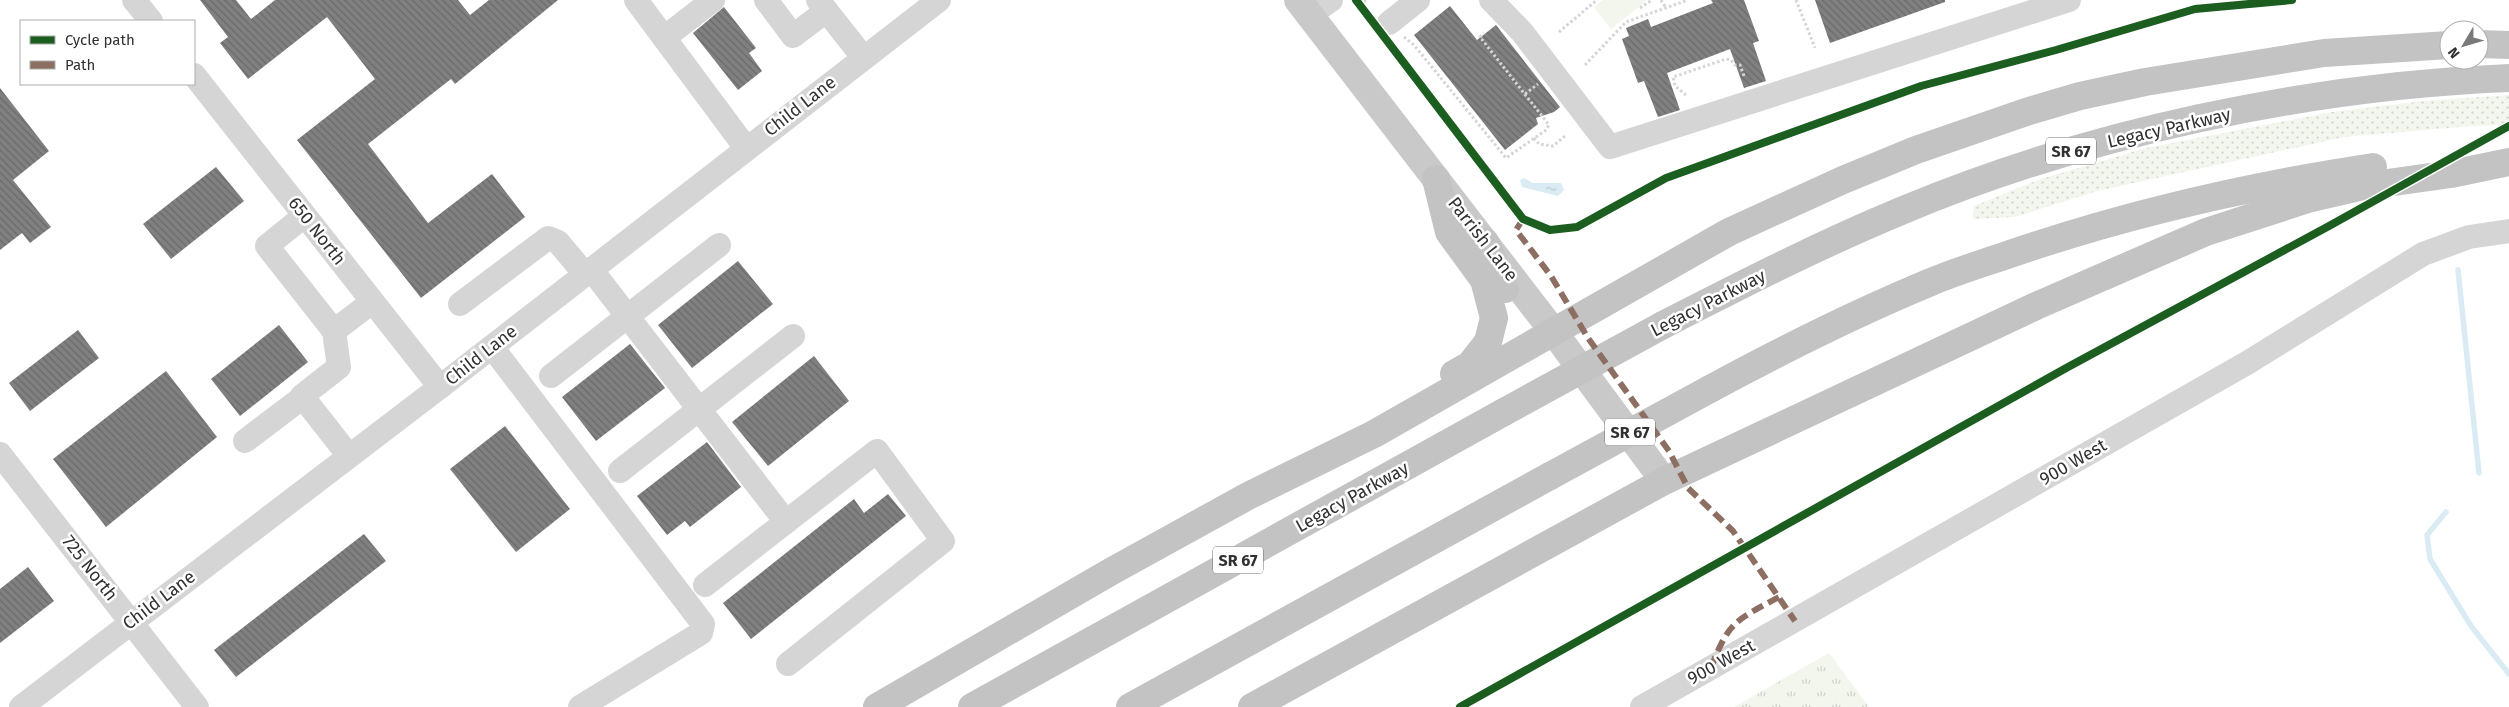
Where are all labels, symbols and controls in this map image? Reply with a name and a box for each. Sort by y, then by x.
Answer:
legend [20,20,195,85]
north arrow [2439,20,2489,70]
text: Cycle path [65,31,135,49]
text: N [2445,44,2464,62]
text: Path [65,56,95,74]
street label: Child Lane [760,71,840,141]
street label: Legacy Parkway [2105,103,2233,153]
road number: SR 67 [2046,138,2096,164]
street label: Parrish Lane [1443,192,1523,286]
street label: 650 North [284,193,350,269]
street label: Legacy Parkway [1647,265,1769,341]
street label: Child Lane [441,320,521,390]
road number: SR 67 [1605,418,1655,446]
street label: 900 West [2036,434,2111,490]
street label: Legacy Parkway [1292,457,1412,537]
street label: 725 North [58,531,122,605]
road number: SR 67 [1213,546,1263,574]
street label: Child Lane [118,566,200,634]
street label: 900 West [1683,634,1759,689]

